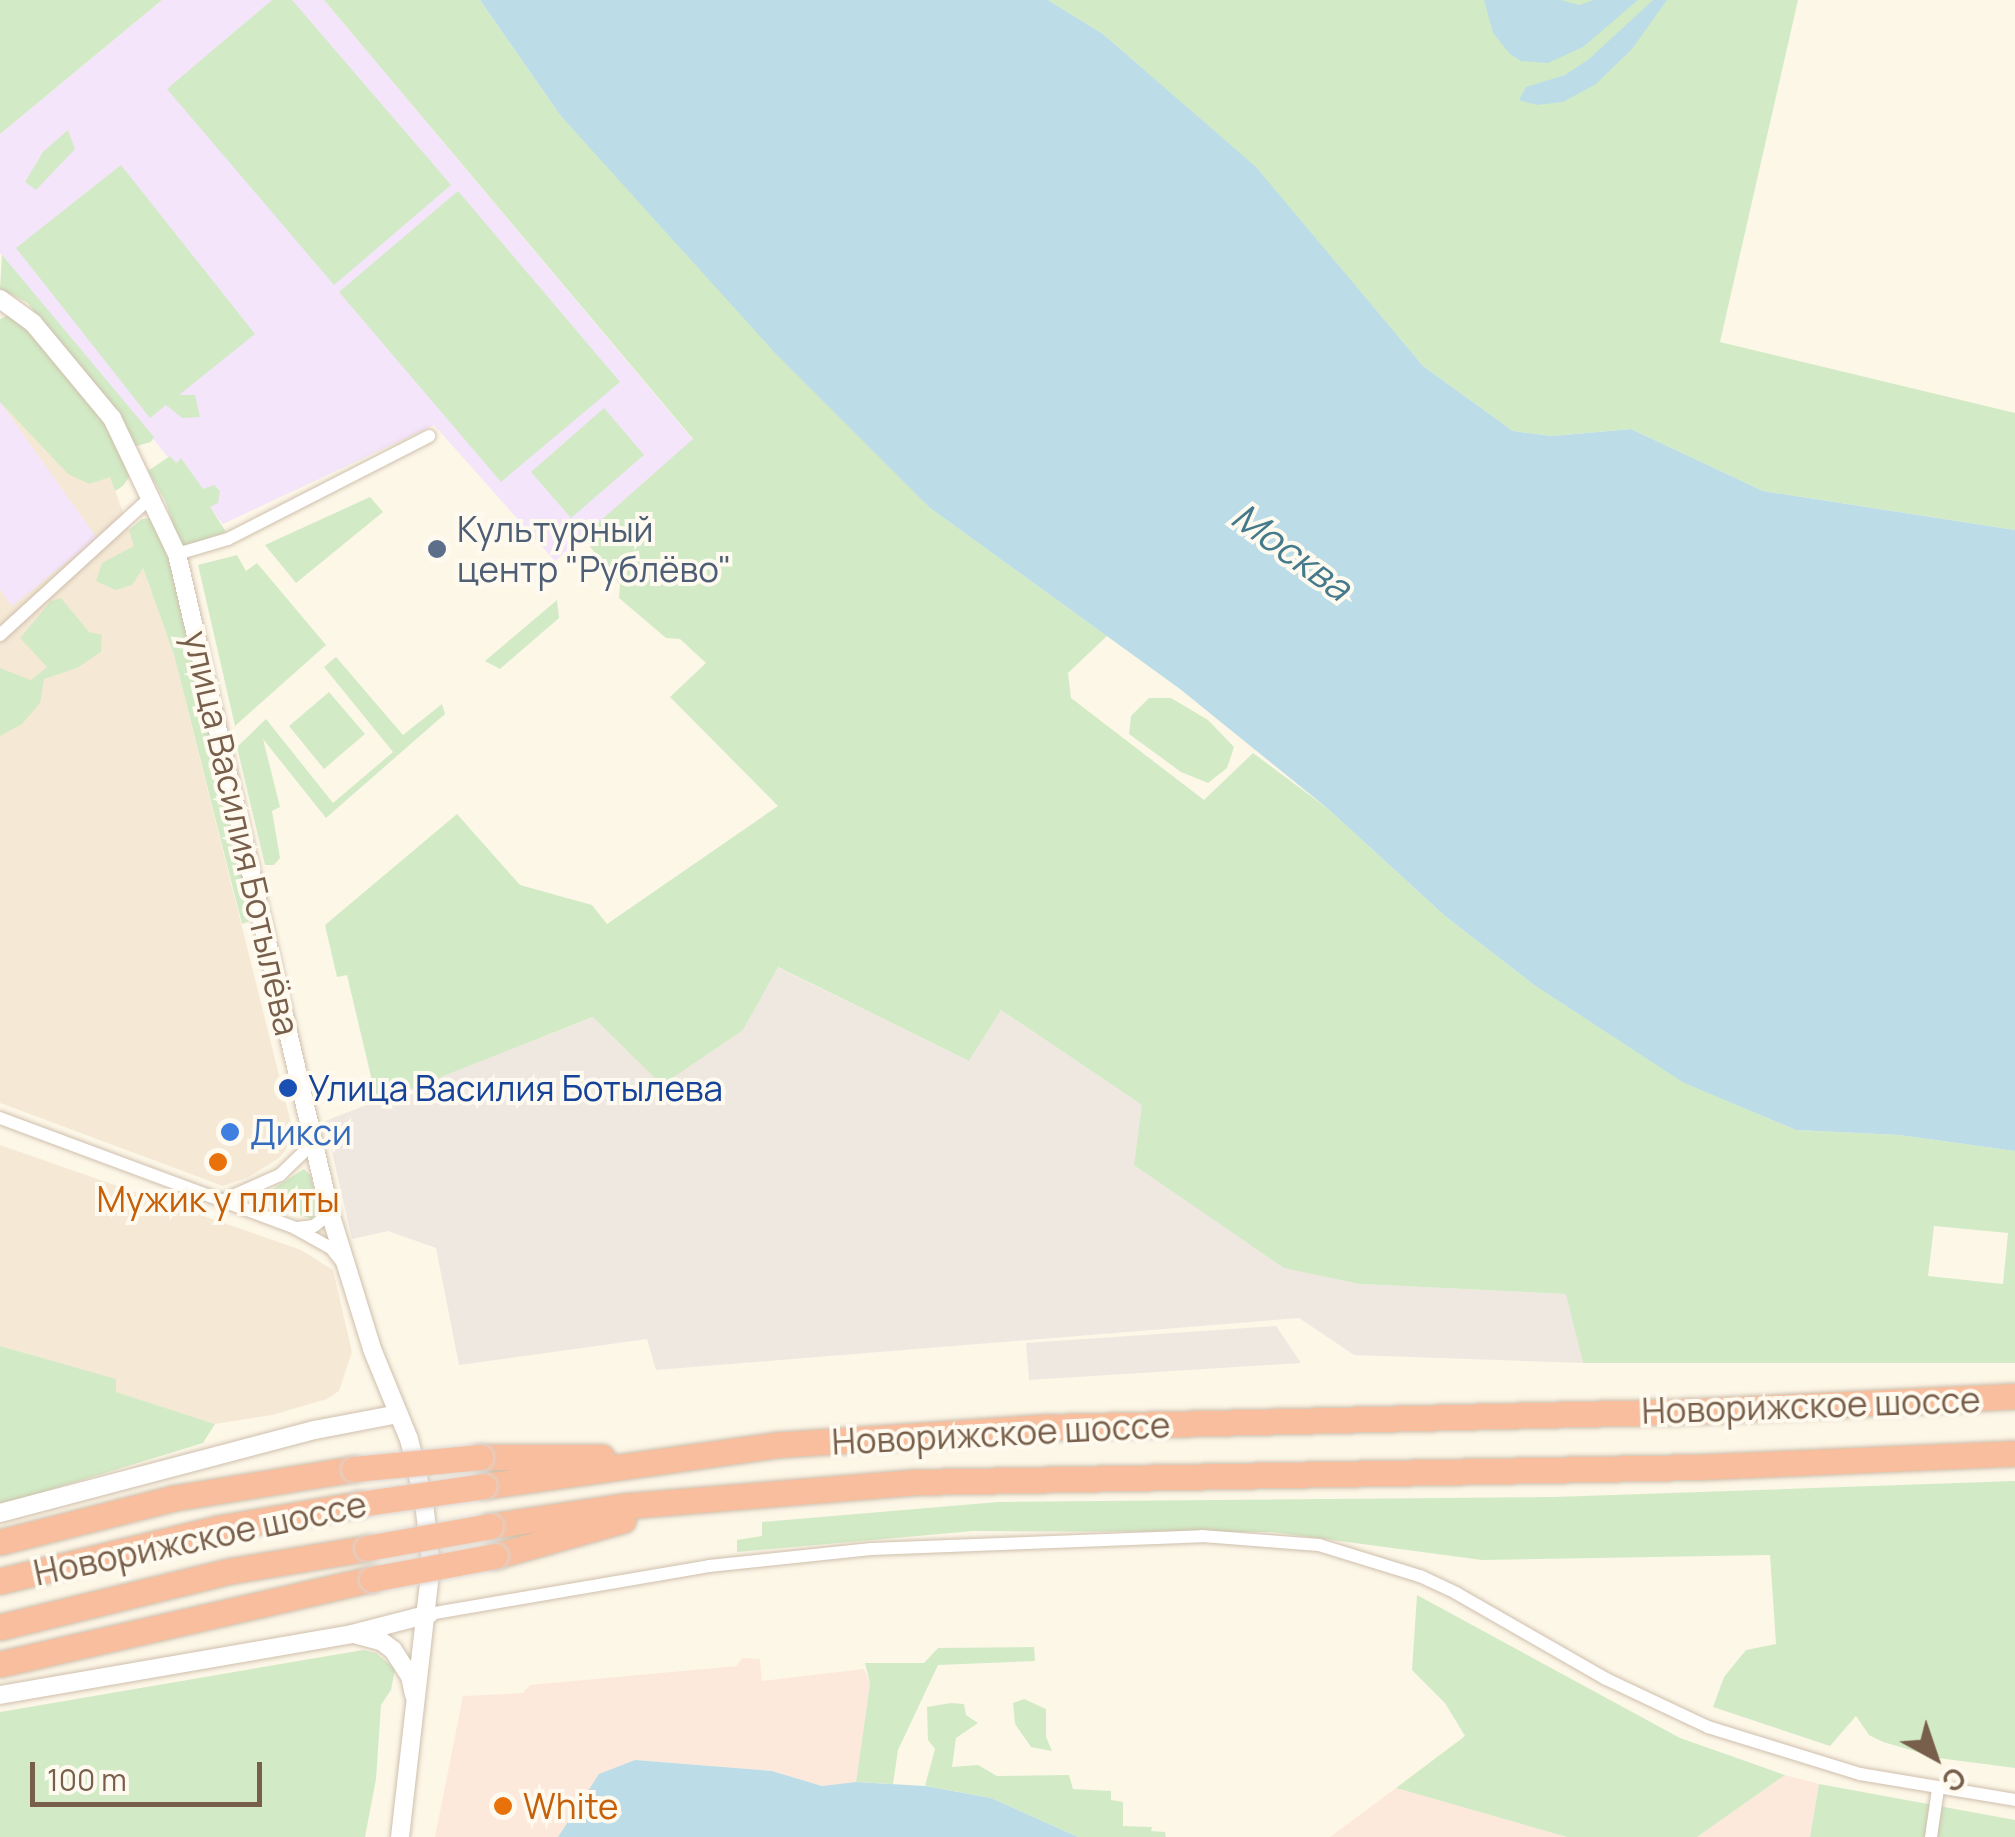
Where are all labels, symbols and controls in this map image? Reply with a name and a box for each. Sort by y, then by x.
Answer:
water label: Москва [1224,493,1360,609]
place label: Культурный центр "Рублёво" [457,508,732,590]
marker: Культурный центр "Рублёво" [426,538,448,560]
street label: улица Василия Ботылёва [175,627,309,1039]
place label: Улица Василия Ботылева [308,1067,723,1109]
marker: Улица Василия Ботылева [277,1077,299,1099]
place label: Дикси [250,1111,352,1153]
marker: Дикси [219,1121,241,1143]
marker: Мужик у плиты [207,1151,229,1173]
place label: Мужик у плиты [96,1178,340,1220]
street label: Новорижское шоссе [1641,1378,1981,1432]
street label: Новорижское шоссе [831,1403,1171,1463]
street label: Новорижское шоссе [30,1482,370,1594]
north arrow [1885,1707,1985,1807]
scale bar [35,1742,268,1804]
text: 100 m [47,1759,127,1800]
text: С [1934,1759,1974,1801]
place label: White [523,1785,618,1827]
marker: White [492,1795,514,1817]

